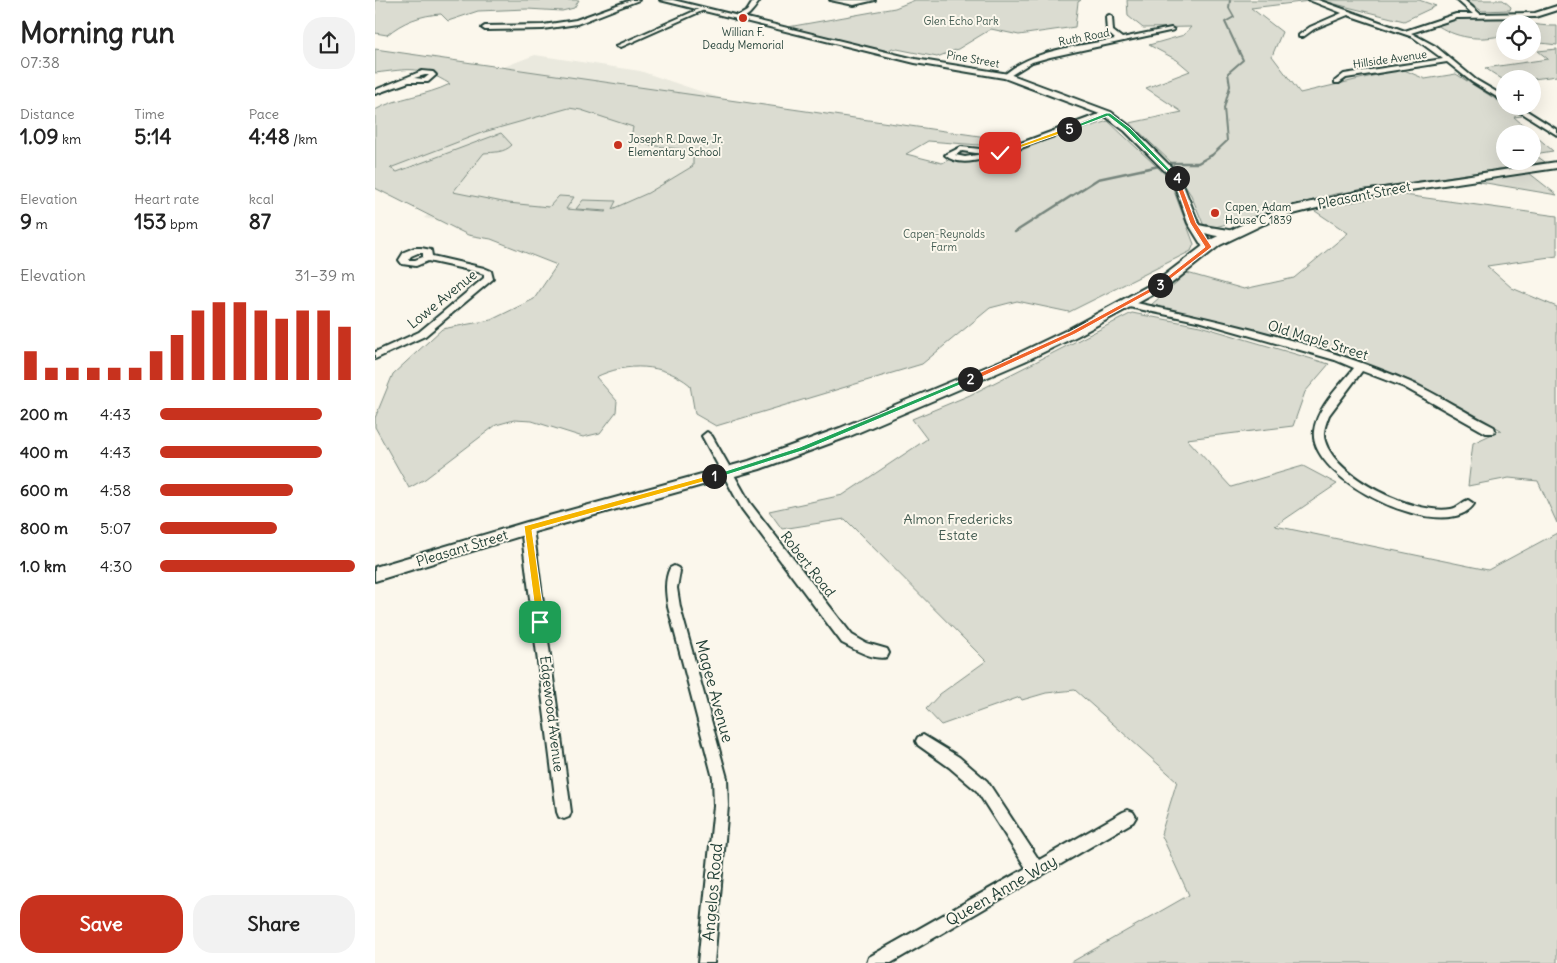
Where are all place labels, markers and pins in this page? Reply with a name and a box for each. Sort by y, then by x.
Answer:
marker: Willian F. Deady Memorial [737,12,749,24]
place label: Willian F. Deady Memorial [702,25,784,52]
pin: 5 [1057,116,1081,142]
place label: Joseph R. Dawe, Jr. Elementary School [628,132,723,159]
pin [979,132,1021,174]
marker: Joseph R. Dawe, Jr. Elementary School [612,139,624,151]
pin: 4 [1165,166,1189,190]
place label: Capen, Adam House C 1839 [1225,200,1292,227]
marker: Capen, Adam House C 1839 [1209,207,1221,219]
pin: 3 [1147,272,1173,298]
pin: 2 [957,366,983,392]
pin: 1 [701,464,727,488]
pin [519,601,561,643]

